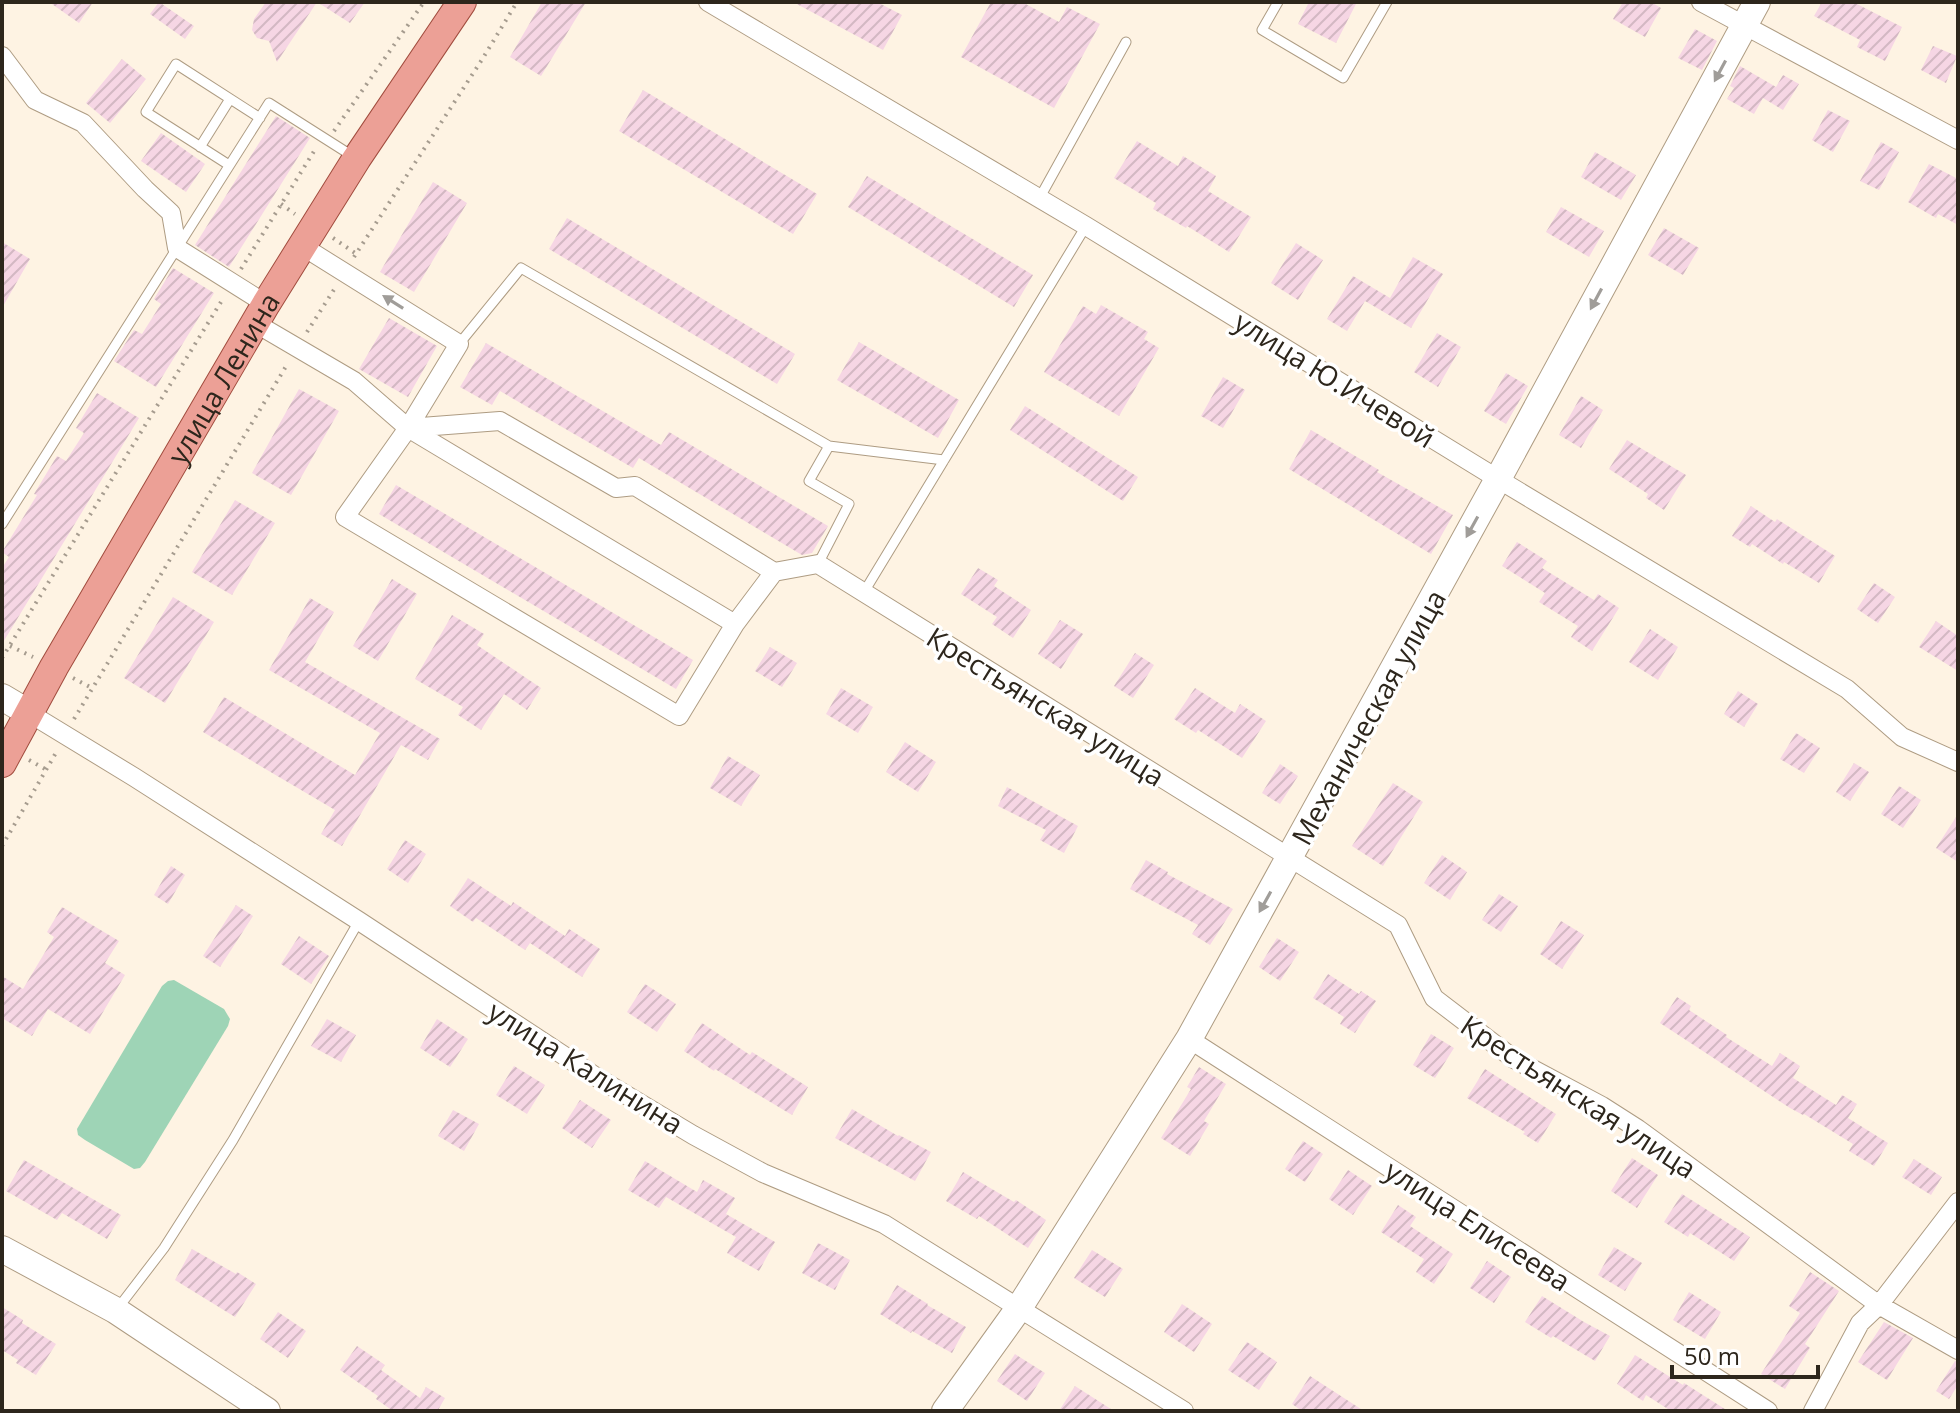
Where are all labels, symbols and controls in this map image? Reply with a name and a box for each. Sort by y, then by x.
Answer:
one-way arrow [1713,59,1727,82]
street label: улица Ленина [158,285,288,471]
one-way arrow [1589,288,1603,310]
one-way arrow [383,295,404,310]
street label: улица Ю.Ичевой [1228,302,1442,456]
one-way arrow [1465,516,1479,539]
street label: Механическая улица [1282,582,1454,852]
street label: Крестьянская улица [920,617,1172,795]
one-way arrow [1258,891,1272,913]
street label: улица Калинина [481,992,691,1142]
street label: Крестьянская улица [1454,1006,1704,1186]
street label: улица Елисеева [1378,1151,1578,1299]
scale bar [1672,1329,1818,1379]
text: 50 m [1684,1339,1740,1372]

